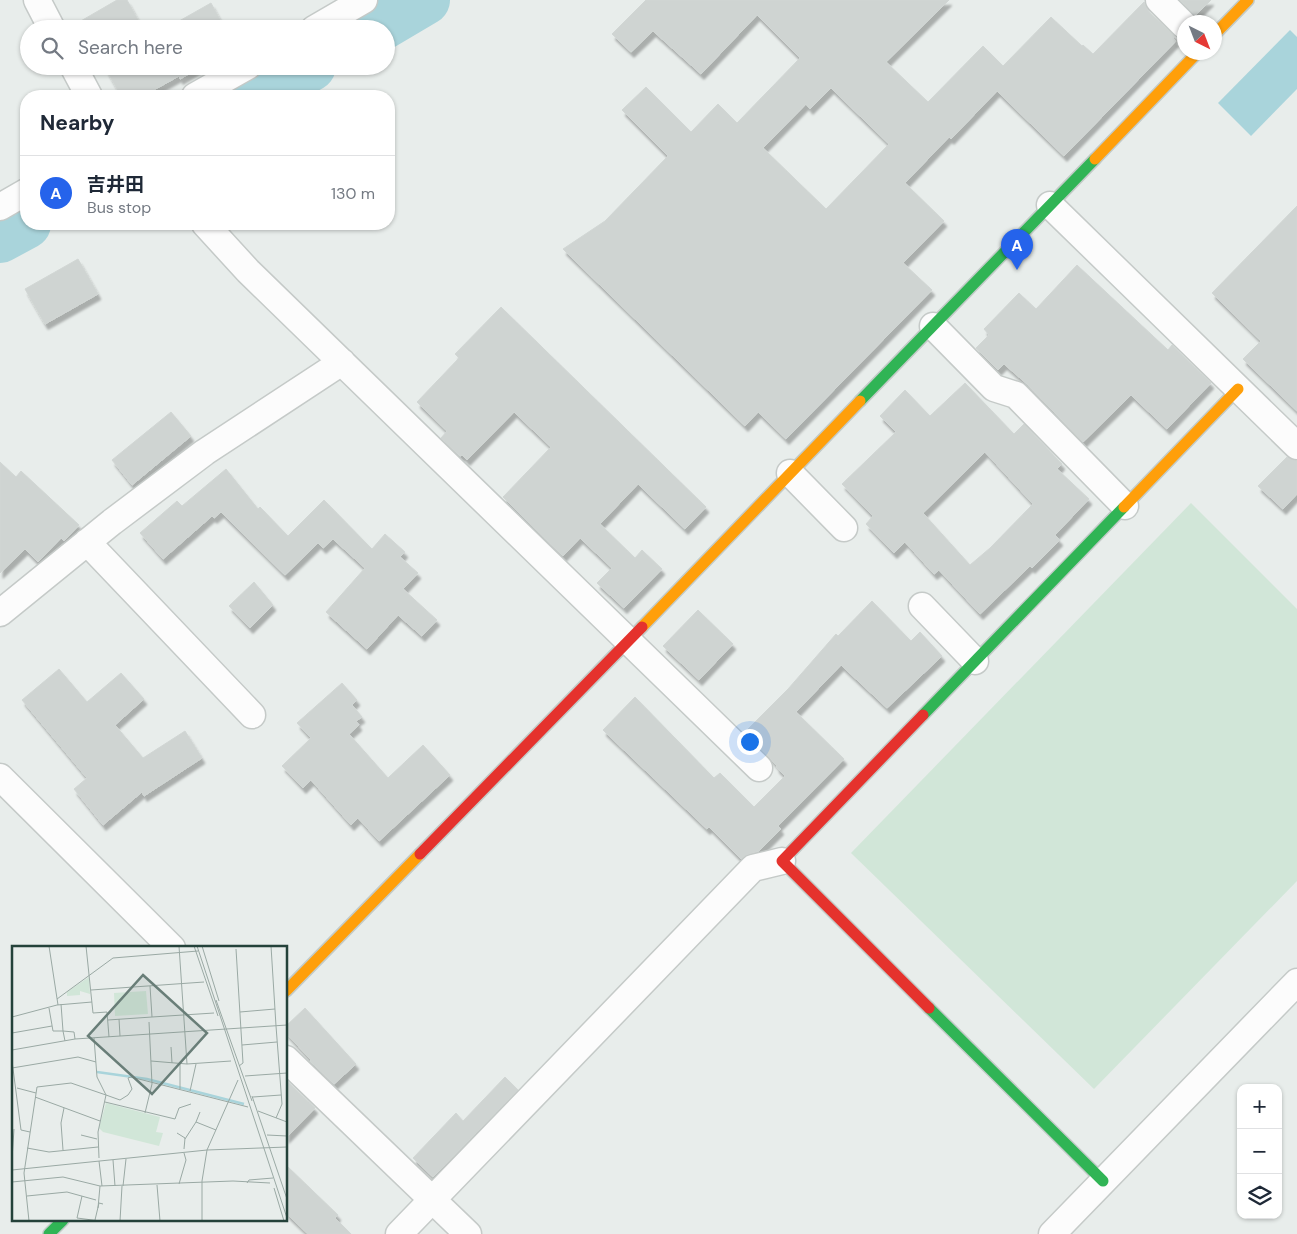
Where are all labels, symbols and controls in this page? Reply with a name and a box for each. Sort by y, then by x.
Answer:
north arrow [1177,15,1222,60]
search box [20,20,395,75]
icon: search [38,34,66,62]
text: Search here [78,35,183,60]
text: Nearby [40,109,114,137]
text: 吉井田 [87,172,144,197]
text: A [50,183,62,204]
text: 130 m [331,183,375,204]
text: Bus stop [87,197,151,218]
pin: A [1001,229,1033,270]
your location [737,729,763,755]
inset map [12,946,288,1222]
map controls [1237,1084,1282,1219]
button: + [1237,1084,1282,1129]
button: − [1237,1129,1282,1174]
button: layers [1237,1174,1282,1219]

